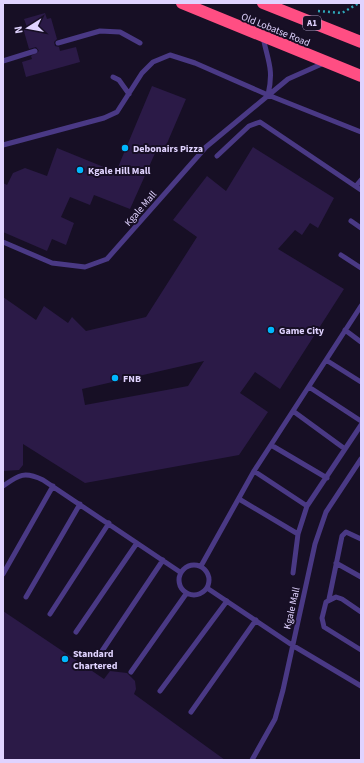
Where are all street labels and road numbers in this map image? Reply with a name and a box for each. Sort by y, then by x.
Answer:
street label: Old Lobatse Road [239,10,312,50]
road number: A1 [303,16,321,30]
street label: Kgale Mall [121,188,160,229]
street label: Kgale Mall [280,585,304,631]

